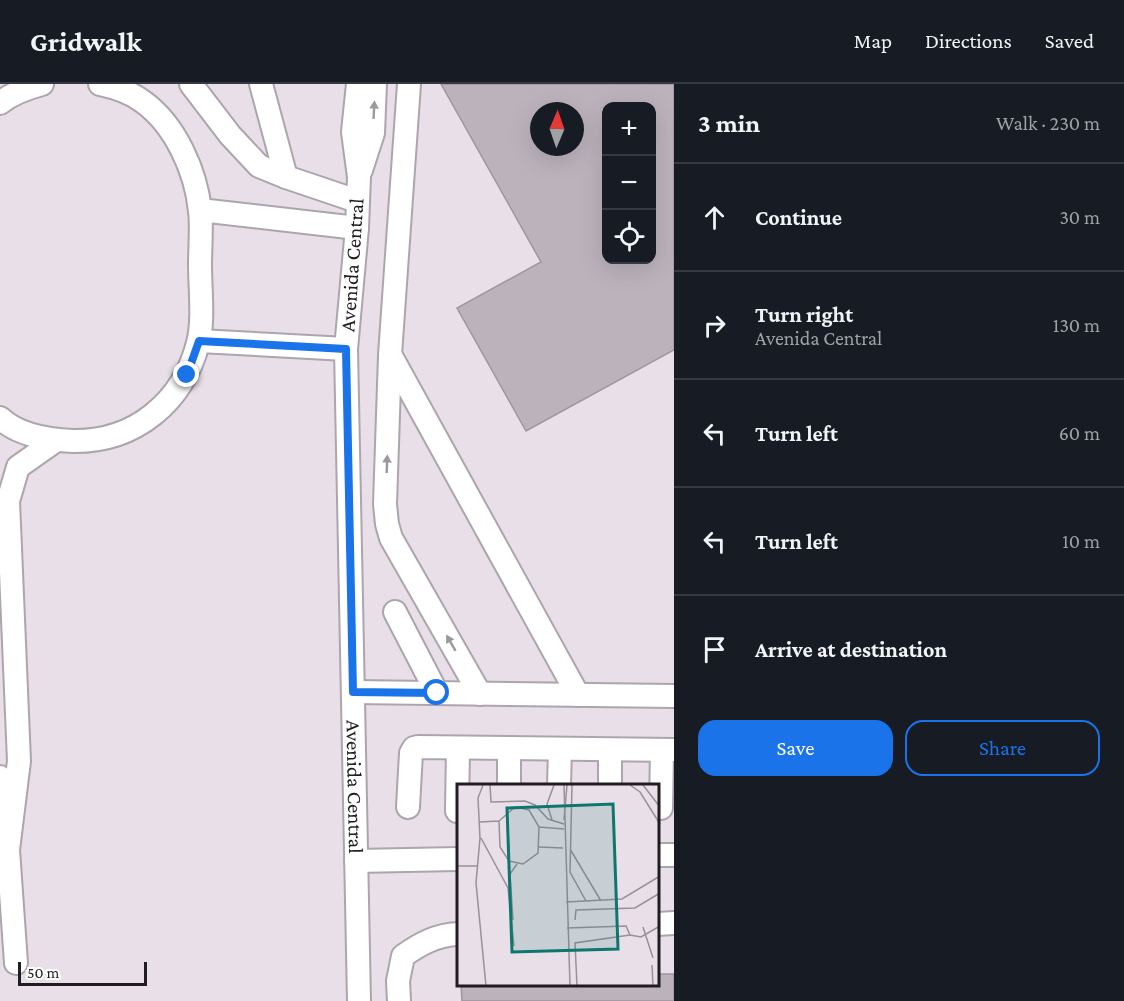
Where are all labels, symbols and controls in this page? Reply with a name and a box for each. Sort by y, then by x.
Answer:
text: Gridwalk [30,26,142,57]
text: Map [854,29,892,53]
text: Directions [925,29,1012,53]
text: Saved [1045,29,1094,53]
one-way arrow [369,101,378,120]
north arrow [530,102,584,156]
map controls [602,102,656,264]
button: + [602,102,656,156]
text: 3 min [698,109,760,138]
text: Walk · 230 m [996,112,1100,134]
button: − [602,156,656,210]
street label: Avenida Central [335,197,369,333]
icon: ahead [698,201,731,234]
text: Continue [755,205,842,230]
text: 30 m [1059,206,1100,228]
button: locate [602,210,656,264]
text: Turn right [755,302,853,327]
icon: right [698,309,731,342]
text: 130 m [1053,314,1100,336]
text: Avenida Central [755,327,882,349]
route end [173,361,199,387]
icon: left [698,417,731,450]
text: Turn left [755,421,838,446]
text: 60 m [1059,422,1100,444]
one-way arrow [382,455,391,474]
icon: left [698,525,731,558]
text: Turn left [755,529,838,554]
text: 10 m [1062,530,1100,552]
icon: arrive [698,633,731,666]
one-way arrow [446,634,456,651]
text: Arrive at destination [755,637,947,662]
route start [423,679,449,705]
street label: Avenida Central [341,720,368,854]
button: Save [698,720,893,776]
button: Share [905,720,1100,776]
inset map [457,784,659,986]
scale bar [18,959,147,986]
text: 50 m [27,964,59,981]

